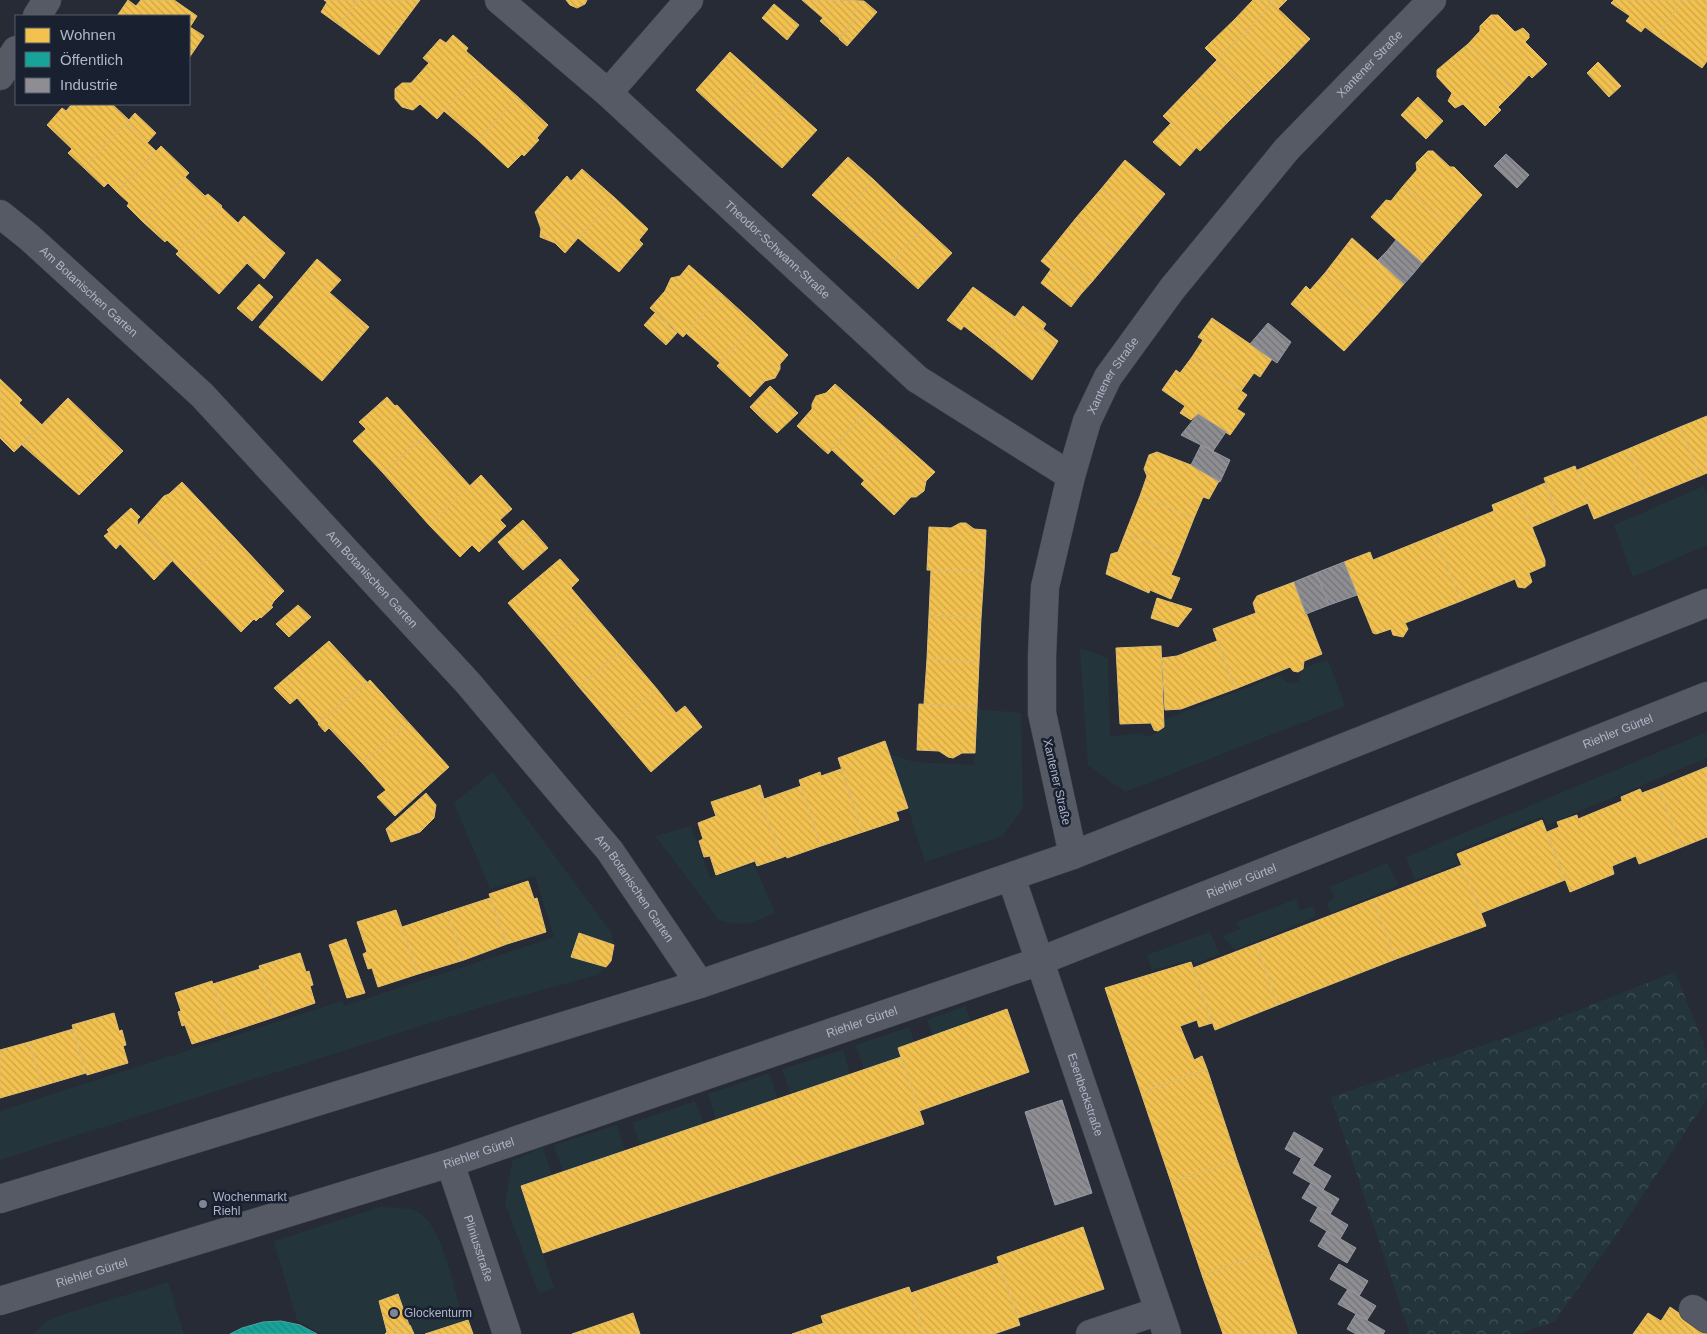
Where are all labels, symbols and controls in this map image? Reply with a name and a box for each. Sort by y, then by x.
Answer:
legend [15,15,190,105]
text: Wohnen [60,26,116,43]
street label: Xantener Straße [1334,27,1406,101]
text: Öffentlich [60,51,123,68]
text: Industrie [60,76,118,93]
street label: Theodor-Schwann-Straße [722,198,833,302]
street label: Am Botanischen Garten [37,243,141,340]
street label: Xantener Straße [1084,334,1142,417]
street label: Am Botanischen Garten [324,528,421,631]
street label: Riehler Gürtel [1581,711,1655,752]
street label: Xantener Straße [1040,738,1074,827]
street label: Am Botanischen Garten [592,832,677,945]
street label: Riehler Gürtel [1204,861,1278,901]
street label: Riehler Gürtel [824,1003,899,1041]
street label: Esenbeckstraße [1065,1051,1106,1138]
street label: Riehler Gürtel [441,1135,516,1172]
place label: Wochenmarkt Riehl [213,1190,287,1218]
marker: Wochenmarkt Riehl [197,1198,209,1210]
street label: Pliniusstraße [461,1213,496,1284]
street label: Riehler Gürtel [54,1255,129,1290]
place label: Glockenturm [404,1306,472,1320]
marker: Glockenturm [388,1307,400,1319]

